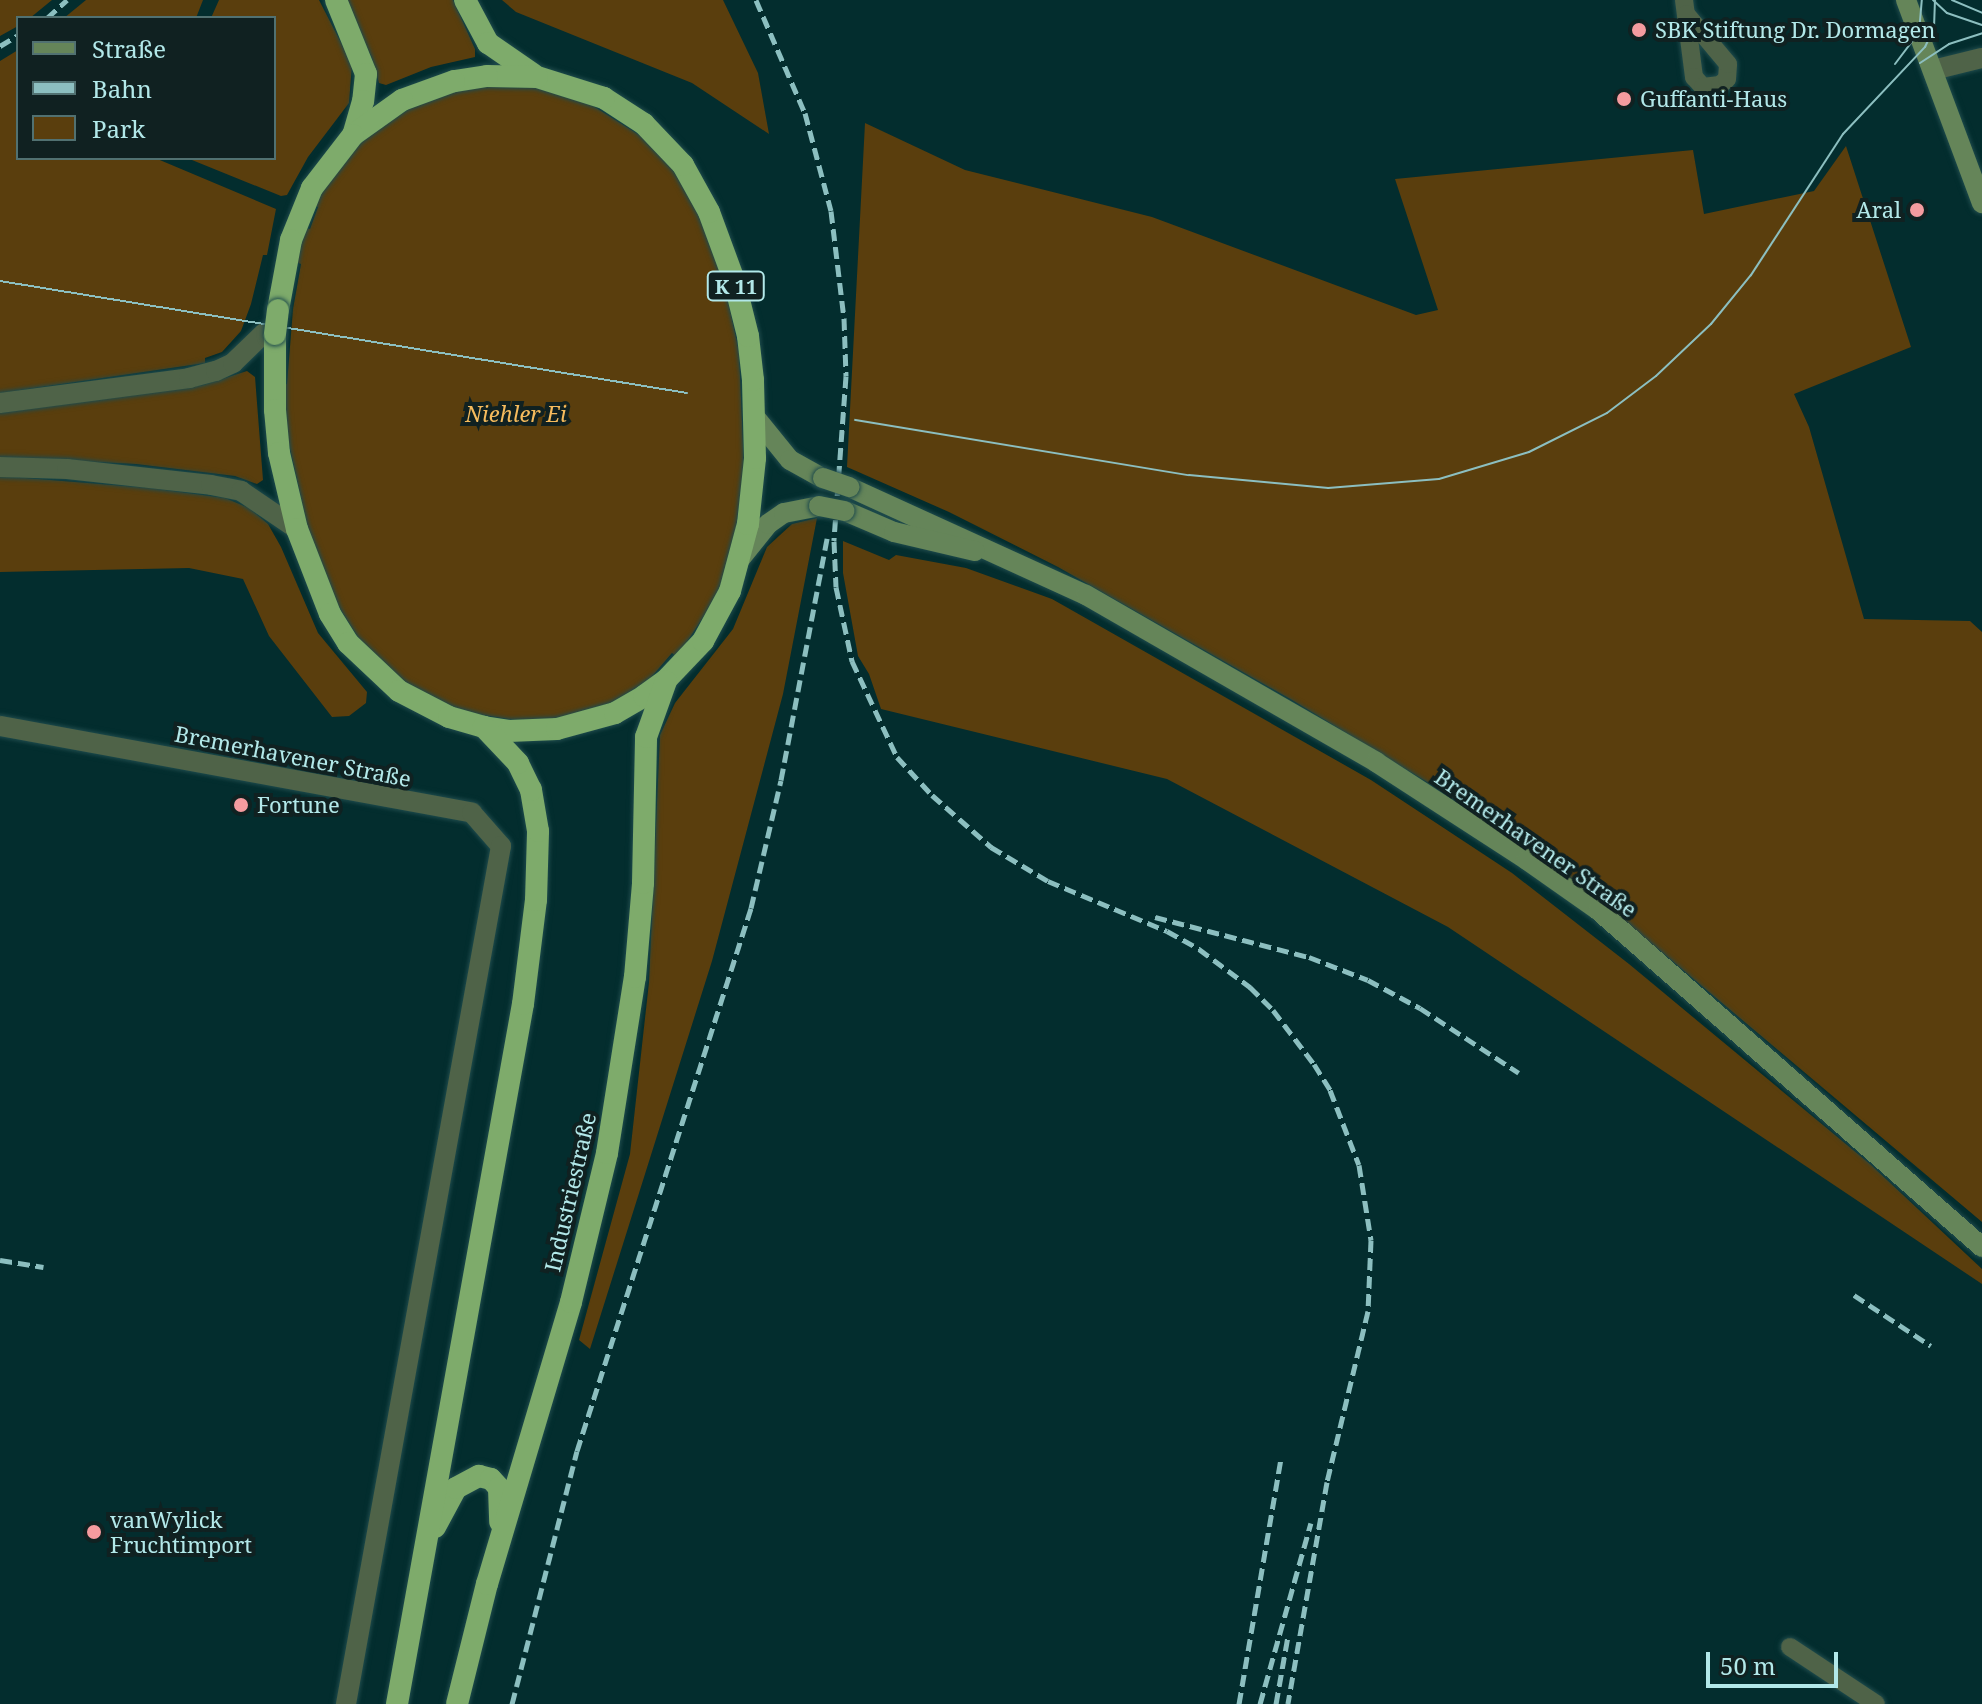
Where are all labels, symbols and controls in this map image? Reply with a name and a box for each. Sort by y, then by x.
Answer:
legend [16,16,276,160]
place label: SBK Stiftung Dr. Dormagen [1655,17,1936,43]
marker: SBK Stiftung Dr. Dormagen [1630,21,1648,39]
text: Straße [92,32,166,65]
text: Bahn [92,72,152,105]
place label: Guffanti-Haus [1640,86,1787,112]
marker: Guffanti-Haus [1615,90,1633,108]
text: Park [92,112,145,145]
place label: Aral [1856,197,1901,223]
marker: Aral [1908,201,1926,219]
road number: K 11 [706,270,766,302]
park label: Niehler Ei [465,401,567,427]
street label: Bremerhavener Straße [173,720,413,792]
street label: Bremerhavener Straße [1430,763,1642,923]
place label: Fortune [257,792,340,818]
marker: Fortune [232,796,250,814]
street label: Industriestraße [539,1110,601,1274]
place label: vanWylick Fruchtimport [110,1506,252,1558]
marker: vanWylick Fruchtimport [85,1523,103,1541]
scale bar [1710,1636,1842,1686]
text: 50 m [1720,1649,1776,1682]

